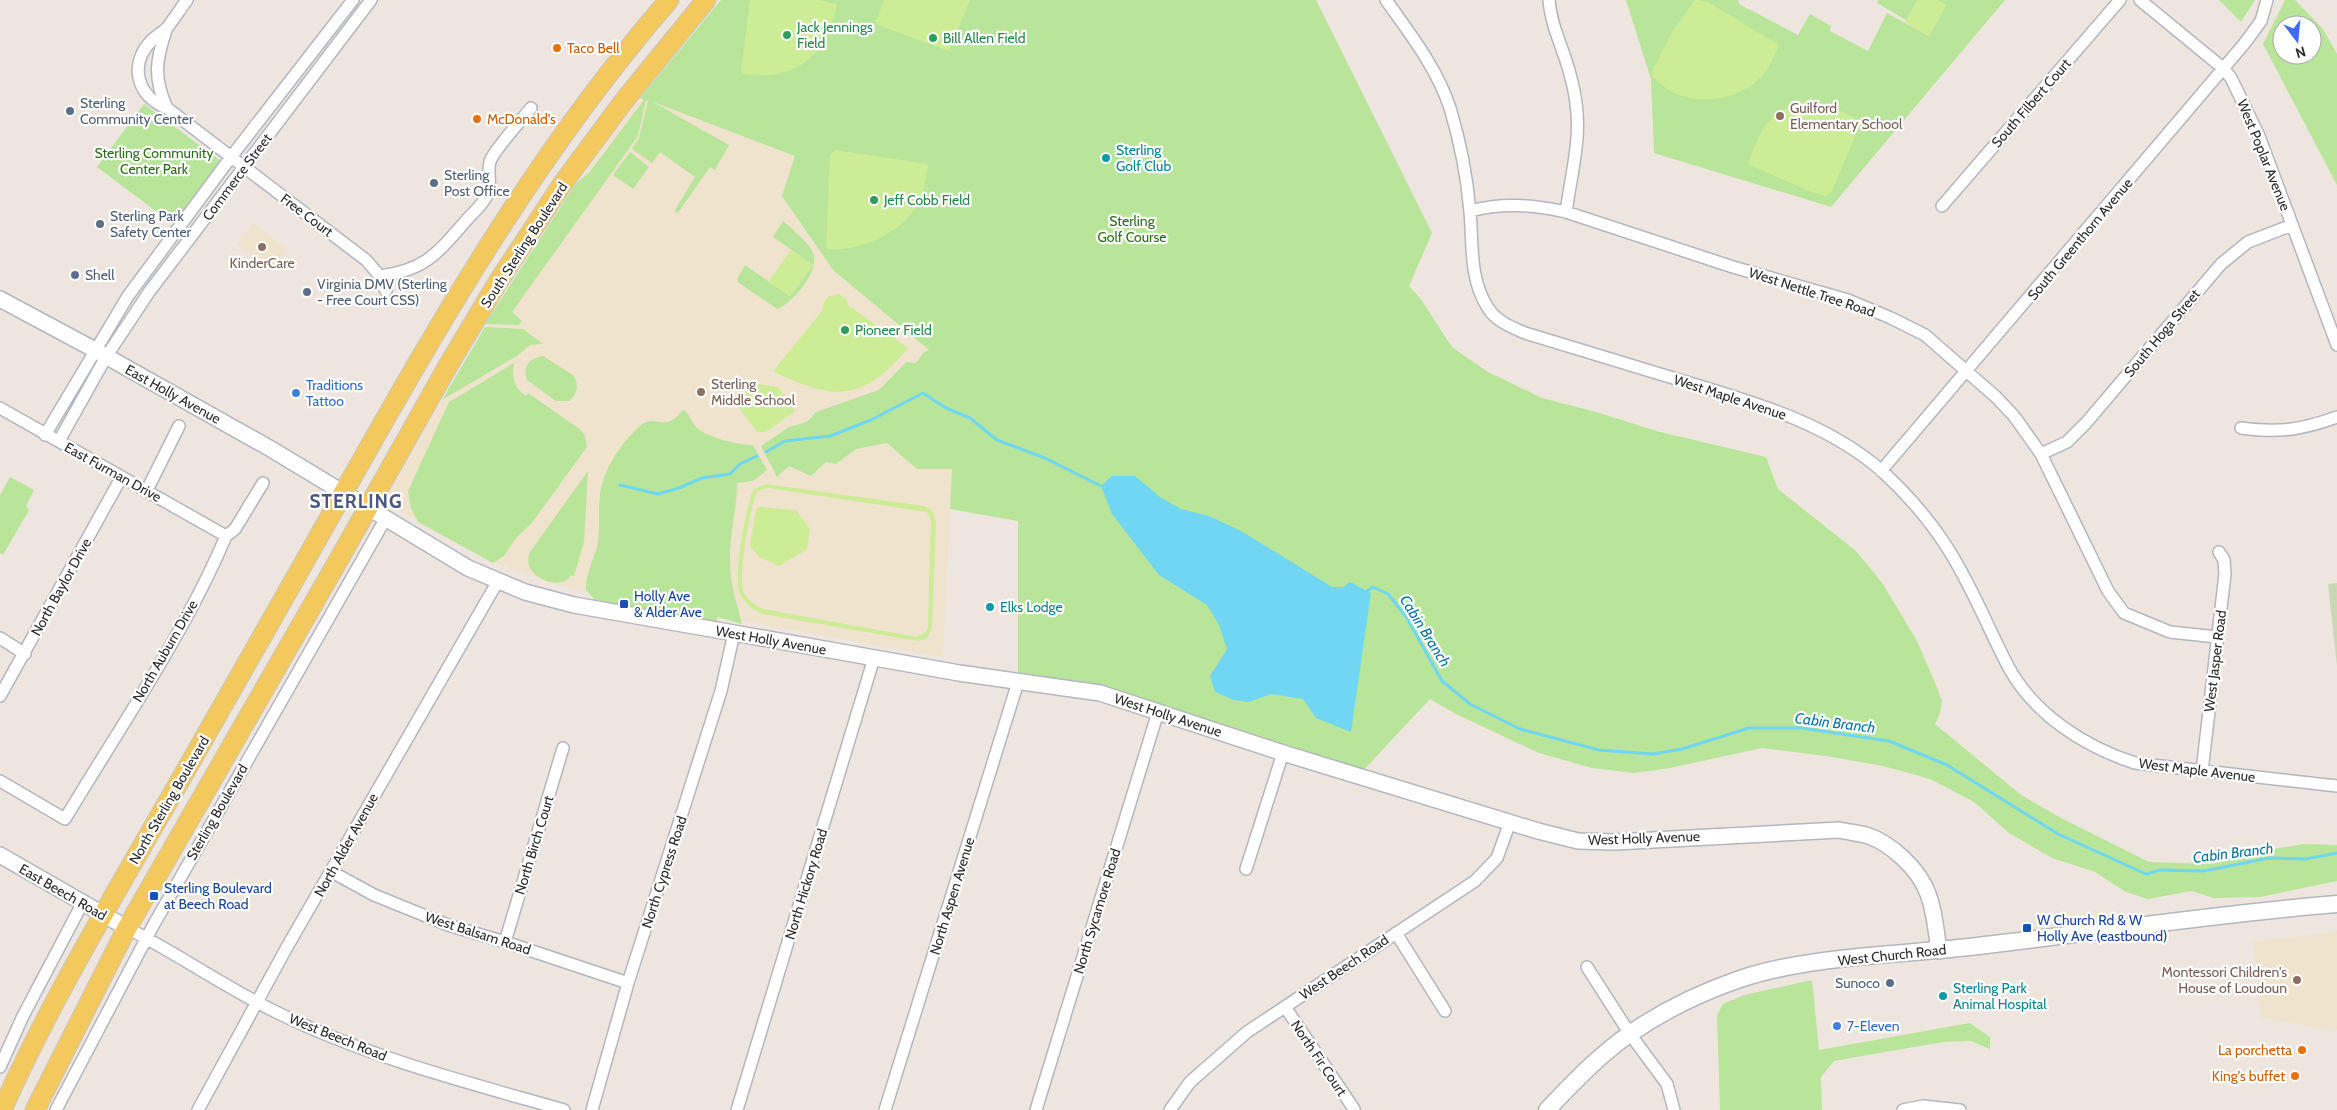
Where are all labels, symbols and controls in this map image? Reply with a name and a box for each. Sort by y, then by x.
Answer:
north arrow [2272,15,2322,65]
place label: Jack Jennings Field [796,18,873,52]
marker: Jack Jennings Field [781,29,793,41]
place label: Bill Allen Field [943,29,1026,47]
marker: Bill Allen Field [927,32,939,44]
place label: Taco Bell [567,39,620,57]
marker: Taco Bell [551,42,563,54]
text: N [2293,42,2308,63]
street label: South Filbert Court [1987,55,2075,151]
place label: Sterling Community Center [80,94,194,128]
street label: West Poplar Avenue [2233,97,2295,213]
place label: Guilford Elementary School [1790,99,1903,133]
marker: Sterling Community Center [64,105,76,117]
place label: McDonald's [487,110,556,128]
marker: Guilford Elementary School [1774,110,1786,122]
marker: McDonald's [471,113,483,125]
street label: Commerce Street [198,130,276,224]
place label: Sterling Golf Club [1116,141,1171,175]
park label: Sterling Community Center Park [94,144,214,178]
marker: Sterling Golf Club [1100,152,1112,164]
place label: Sterling Post Office [444,166,510,200]
street label: South Greenthorn Avenue [2024,174,2136,304]
marker: Sterling Post Office [428,177,440,189]
street label: South Sterling Boulevard [477,179,571,311]
street label: Free Court [277,189,337,241]
place label: Jeff Cobb Field [883,191,970,209]
marker: Jeff Cobb Field [868,194,880,206]
place label: Sterling Park Safety Center [110,207,192,241]
park label: Sterling Golf Course [1098,212,1166,246]
marker: Sterling Park Safety Center [94,218,106,230]
marker: KinderCare [256,241,268,253]
place label: KinderCare [229,254,295,272]
street label: West Nettle Tree Road [1747,263,1877,321]
place label: Shell [85,266,115,284]
marker: Shell [69,269,81,281]
place label: Virginia DMV (Sterling - Free Court CSS) [317,275,448,309]
street label: South Hoga Street [2120,285,2204,380]
marker: Virginia DMV (Sterling - Free Court CSS) [301,286,313,298]
place label: Pioneer Field [855,321,932,339]
marker: Pioneer Field [839,324,851,336]
street label: East Holly Avenue [122,360,224,428]
street label: West Maple Avenue [1671,370,1789,424]
place label: Sterling Middle School [711,375,796,409]
place label: Traditions Tattoo [306,376,363,410]
marker: Sterling Middle School [695,386,707,398]
marker: Traditions Tattoo [290,387,302,399]
street label: East Furman Drive [61,438,165,506]
district label: STERLING [309,490,403,513]
street label: North Baylor Drive [27,535,95,639]
place label: Holly Ave & Alder Ave [634,587,702,621]
water label: Cabin Branch [1396,592,1454,670]
street label: North Auburn Drive [128,597,202,705]
marker: Holly Ave & Alder Ave [618,598,630,610]
place label: Elks Lodge [1000,598,1063,616]
marker: Elks Lodge [984,601,996,613]
street label: West Jasper Road [2200,609,2230,713]
street label: West Holly Avenue [714,621,828,659]
street label: West Holly Avenue [1112,689,1224,741]
water label: Cabin Branch [1794,709,1876,737]
street label: North Sterling Boulevard [125,733,213,867]
street label: West Maple Avenue [2138,754,2256,786]
street label: Sterling Boulevard [182,761,252,863]
street label: North Alder Avenue [310,790,382,900]
street label: North Birch Court [510,793,558,897]
street label: North Cypress Road [637,814,691,930]
street label: North Hickory Road [781,826,831,942]
street label: West Holly Avenue [1588,827,1700,849]
street label: North Aspen Avenue [926,835,978,957]
water label: Cabin Branch [2192,839,2274,867]
street label: North Sycamore Road [1069,846,1125,976]
street label: East Beech Road [16,860,110,924]
place label: Sterling Boulevard at Beech Road [164,879,272,913]
marker: Sterling Boulevard at Beech Road [148,890,160,902]
street label: West Balsam Road [423,907,533,959]
place label: W Church Rd & W Holly Ave (eastbound) [2037,911,2167,945]
marker: W Church Rd & W Holly Ave (eastbound) [2021,922,2033,934]
street label: West Beech Road [1296,931,1392,1003]
street label: West Church Road [1837,940,1947,970]
place label: Montessori Children's House of Loudoun [2162,963,2287,997]
place label: Sunoco [1835,974,1880,992]
marker: Montessori Children's House of Loudoun [2291,974,2303,986]
marker: Sunoco [1884,977,1896,989]
place label: Sterling Park Animal Hospital [1953,979,2047,1013]
marker: Sterling Park Animal Hospital [1937,990,1949,1002]
street label: West Beech Road [287,1009,389,1065]
street label: North Fir Court [1287,1017,1351,1100]
place label: 7-Eleven [1847,1017,1900,1035]
marker: 7-Eleven [1831,1020,1843,1032]
place label: La porchetta [2218,1041,2292,1059]
marker: La porchetta [2296,1044,2308,1056]
place label: King's buffet [2212,1067,2285,1085]
marker: King's buffet [2289,1070,2301,1082]

